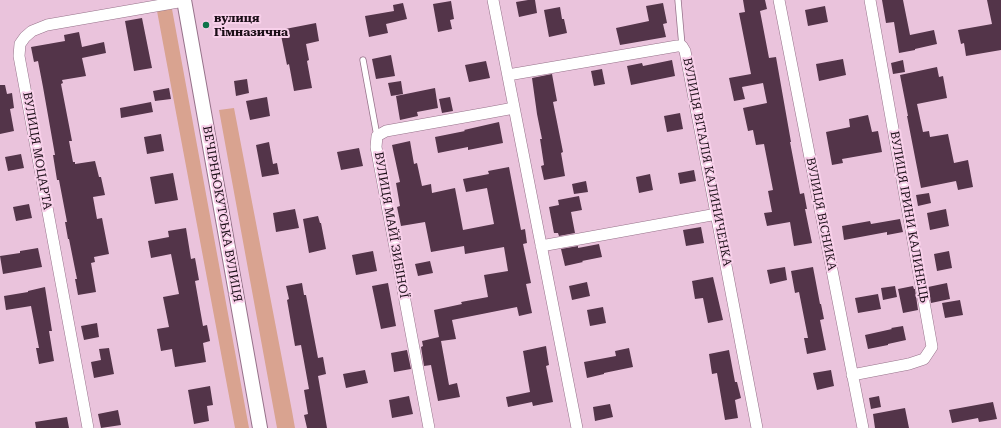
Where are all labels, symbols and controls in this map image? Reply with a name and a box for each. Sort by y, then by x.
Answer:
place label: вулиця Гімназична [214,11,288,39]
marker: вулиця Гімназична [201,20,211,30]
street label: ВУЛИЦЯ ВІТАЛІЯ КАЛИНИЧЕНКА [680,56,734,268]
street label: ВУЛИЦЯ МОЦАРТА [20,91,54,211]
street label: ВЕЧІРНЬОКУТСЬКА ВУЛИЦЯ [199,125,245,303]
street label: ВУЛИЦЯ ІРИНИ КАЛИНЕЦЬ [887,130,931,304]
street label: ВУЛИЦЯ МАЙЇ ЗИБІНОЇ [371,151,411,299]
street label: ВУЛИЦЯ ВІСНИКА [803,156,839,272]

